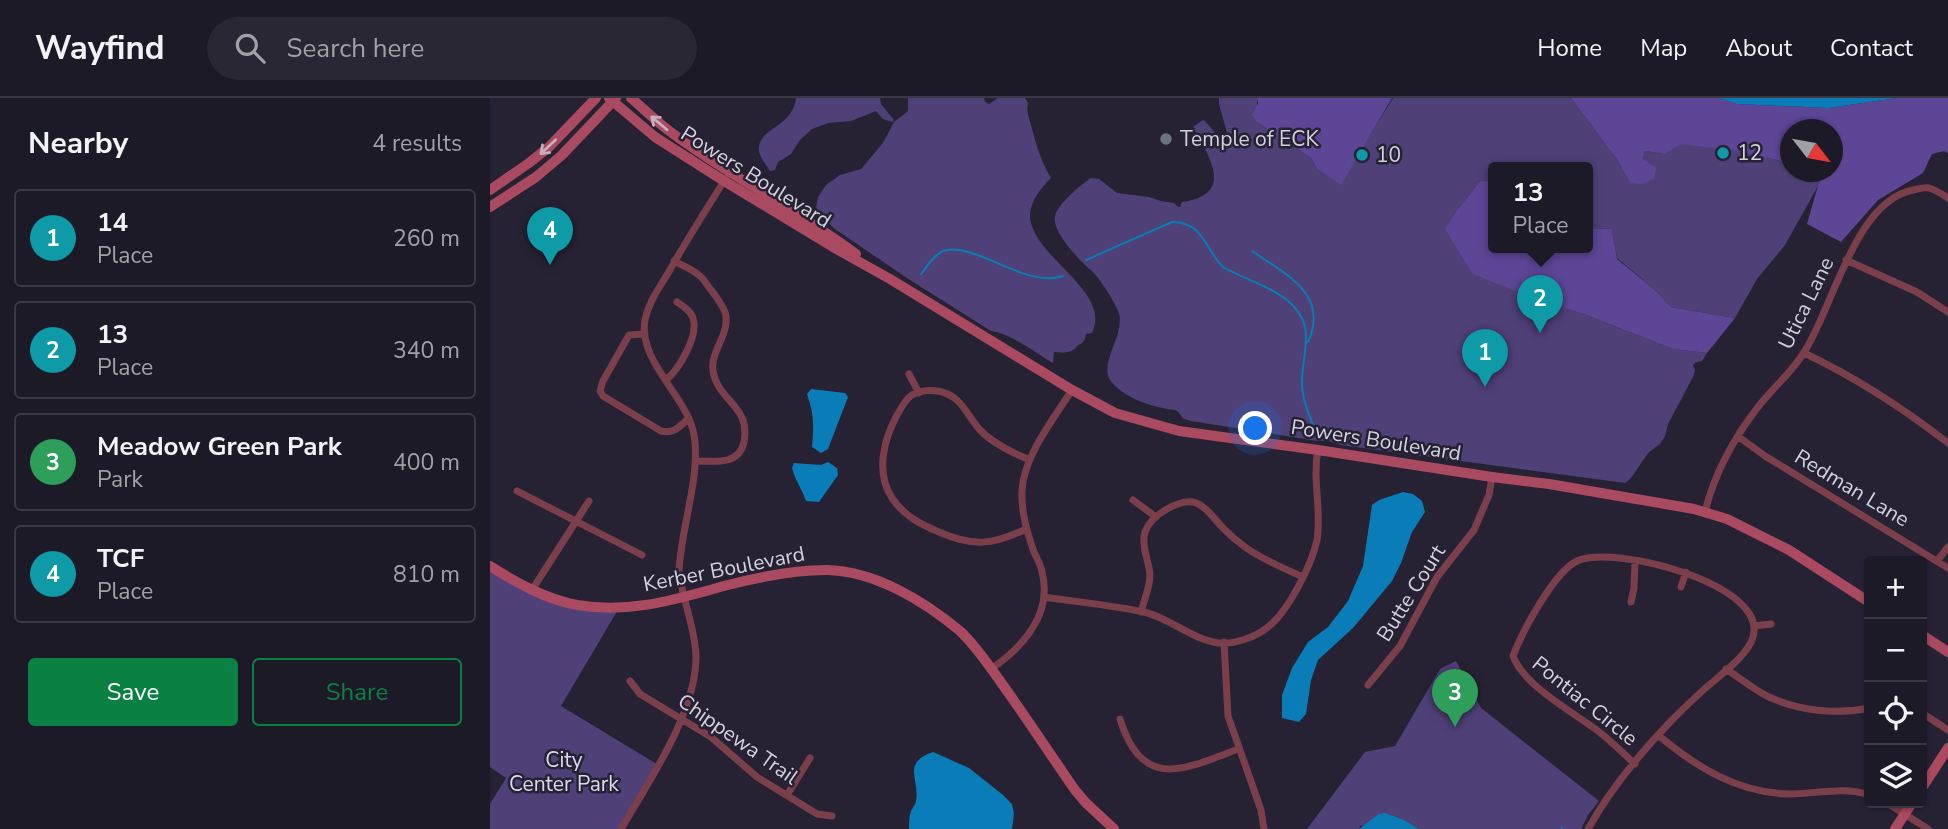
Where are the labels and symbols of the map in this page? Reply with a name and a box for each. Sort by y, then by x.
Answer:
one-way arrow [651,115,669,131]
north arrow [1780,119,1843,182]
street label: Powers Boulevard [676,120,836,234]
place label: Temple of ECK [1180,125,1319,153]
marker: Temple of ECK [1158,131,1174,147]
one-way arrow [540,138,557,155]
place label: 12 [1737,139,1762,167]
place label: 10 [1376,141,1401,169]
marker: 12 [1715,145,1731,161]
marker: 10 [1354,147,1370,163]
pin: 4 [527,207,573,265]
street label: Utica Lane [1772,252,1840,354]
pin: 2 [1517,275,1563,333]
pin: 1 [1462,329,1508,387]
your location [1238,411,1272,445]
street label: Powers Boulevard [1289,413,1463,467]
street label: Redman Lane [1789,443,1915,533]
street label: Butte Court [1370,539,1452,647]
street label: Kerber Boulevard [641,540,807,598]
street label: Pontiac Circle [1526,650,1644,752]
pin: 3 [1432,669,1478,727]
street label: Chippewa Trail [672,687,804,791]
park label: City Center Park [509,746,619,798]

